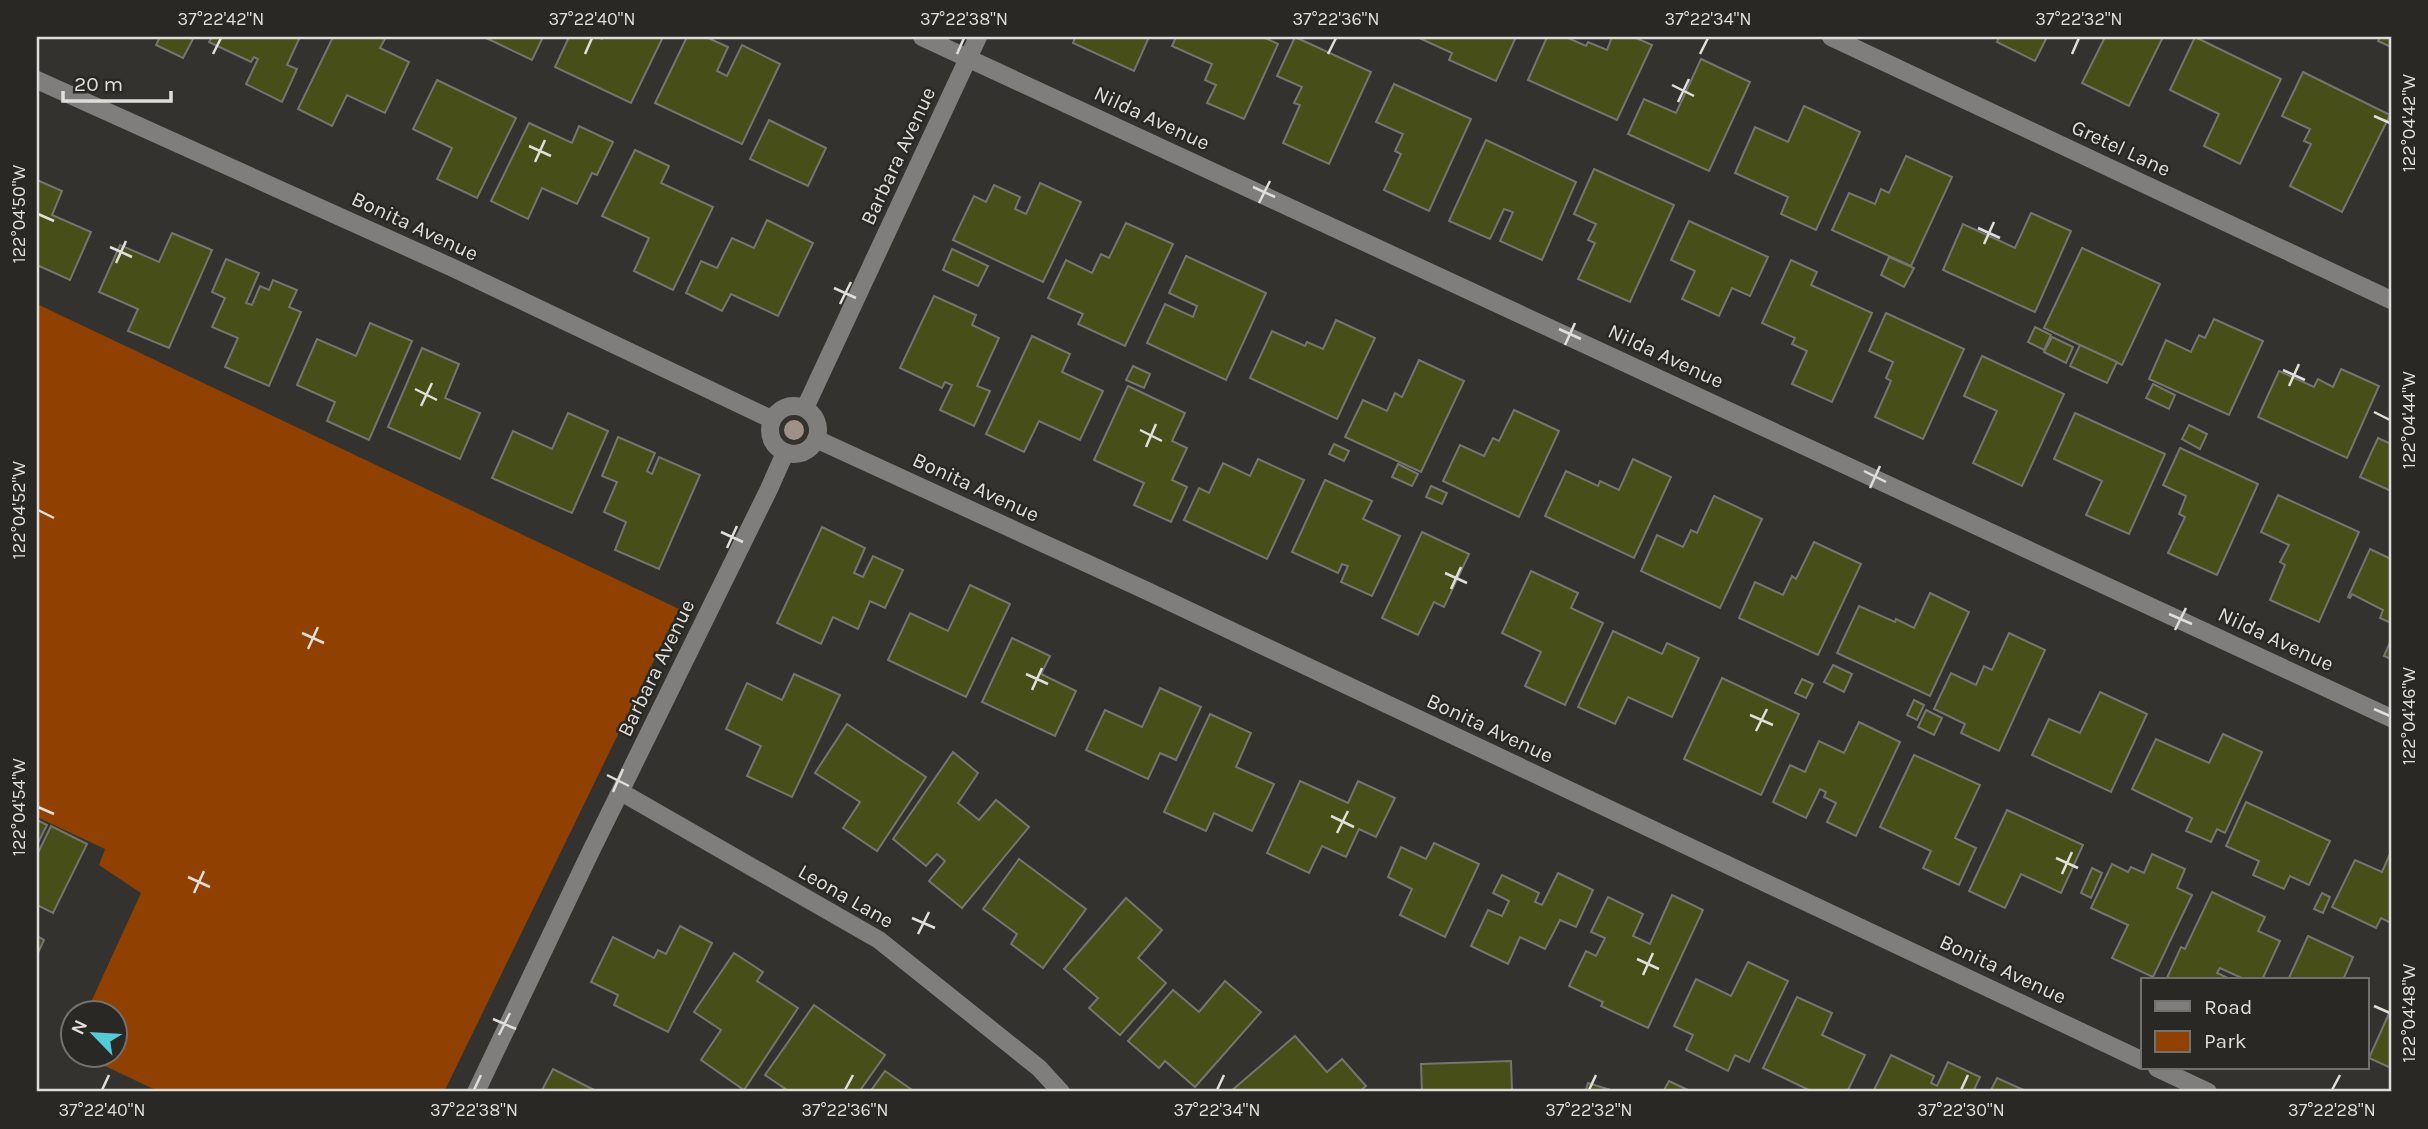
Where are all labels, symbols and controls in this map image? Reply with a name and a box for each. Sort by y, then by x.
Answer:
text: 37°22'42"N [178,8,264,30]
text: 37°22'40"N [548,8,636,30]
text: 37°22'38"N [920,8,1008,30]
text: 37°22'36"N [1292,8,1380,30]
text: 37°22'34"N [1665,8,1752,30]
text: 37°22'32"N [2035,8,2123,30]
scale bar [63,60,172,104]
text: 20 m [74,72,123,96]
text: 122°04'42"W [2398,74,2420,172]
street label: Nilda Avenue [1090,81,1214,155]
street label: Barbara Avenue [856,83,940,229]
street label: Gretel Lane [2068,115,2174,181]
text: 122°04'50"W [8,165,30,263]
street label: Bonita Avenue [348,186,482,266]
street label: Nilda Avenue [1604,319,1728,393]
text: 122°04'44"W [2398,371,2420,469]
street label: Bonita Avenue [909,447,1043,527]
text: 122°04'52"W [8,461,30,559]
street label: Barbara Avenue [612,596,700,740]
street label: Nilda Avenue [2214,602,2338,676]
text: 122°04'46"W [2398,667,2420,765]
street label: Bonita Avenue [1423,688,1557,768]
text: 122°04'54"W [8,758,30,856]
street label: Leona Lane [794,859,898,933]
street label: Bonita Avenue [1936,929,2070,1009]
text: 122°04'48"W [2398,964,2420,1062]
legend [2141,978,2368,1070]
text: Road [2204,995,2252,1019]
north arrow [60,1000,130,1070]
text: N [67,1016,92,1038]
text: Park [2204,1029,2247,1053]
text: 37°22'40"N [58,1099,146,1121]
text: 37°22'38"N [430,1099,518,1121]
text: 37°22'36"N [801,1099,889,1121]
text: 37°22'34"N [1174,1099,1261,1121]
text: 37°22'32"N [1545,1099,1633,1121]
text: 37°22'30"N [1917,1099,2005,1121]
text: 37°22'28"N [2288,1099,2376,1121]

